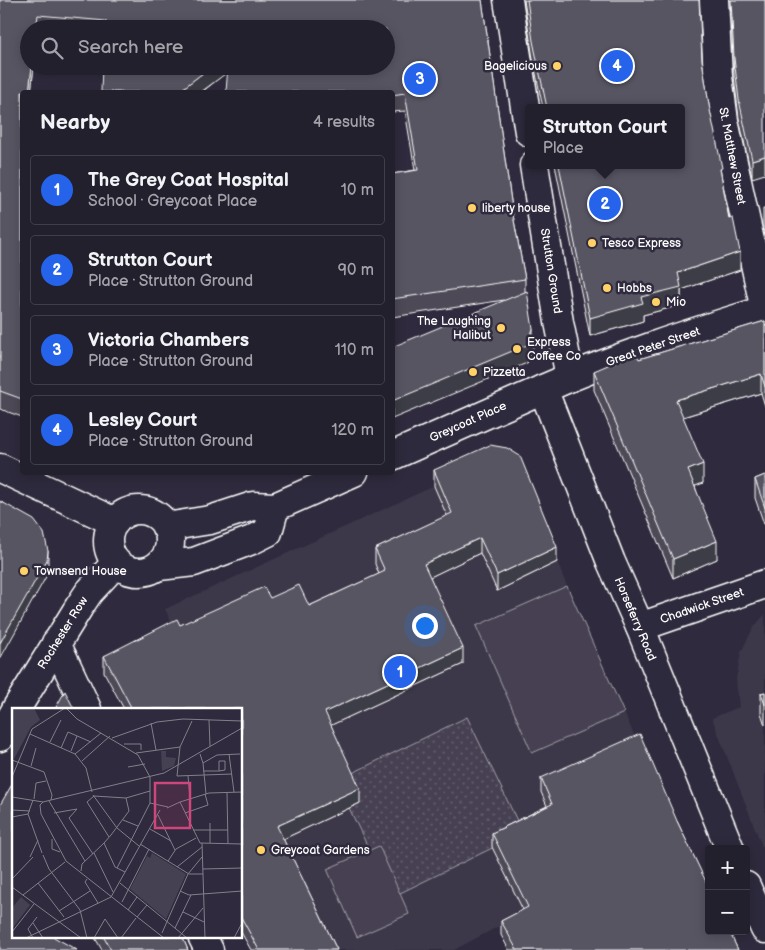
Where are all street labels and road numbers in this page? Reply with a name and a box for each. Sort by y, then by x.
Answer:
street label: St. Matthew Street [715,106,749,206]
street label: Strutton Ground [537,227,565,315]
street label: Great Peter Street [604,324,702,370]
street label: Greycoat Place [427,398,509,446]
street label: Horseferry Road [611,575,659,663]
street label: Chadwick Street [658,585,746,627]
street label: Rochester Row [35,594,91,672]

